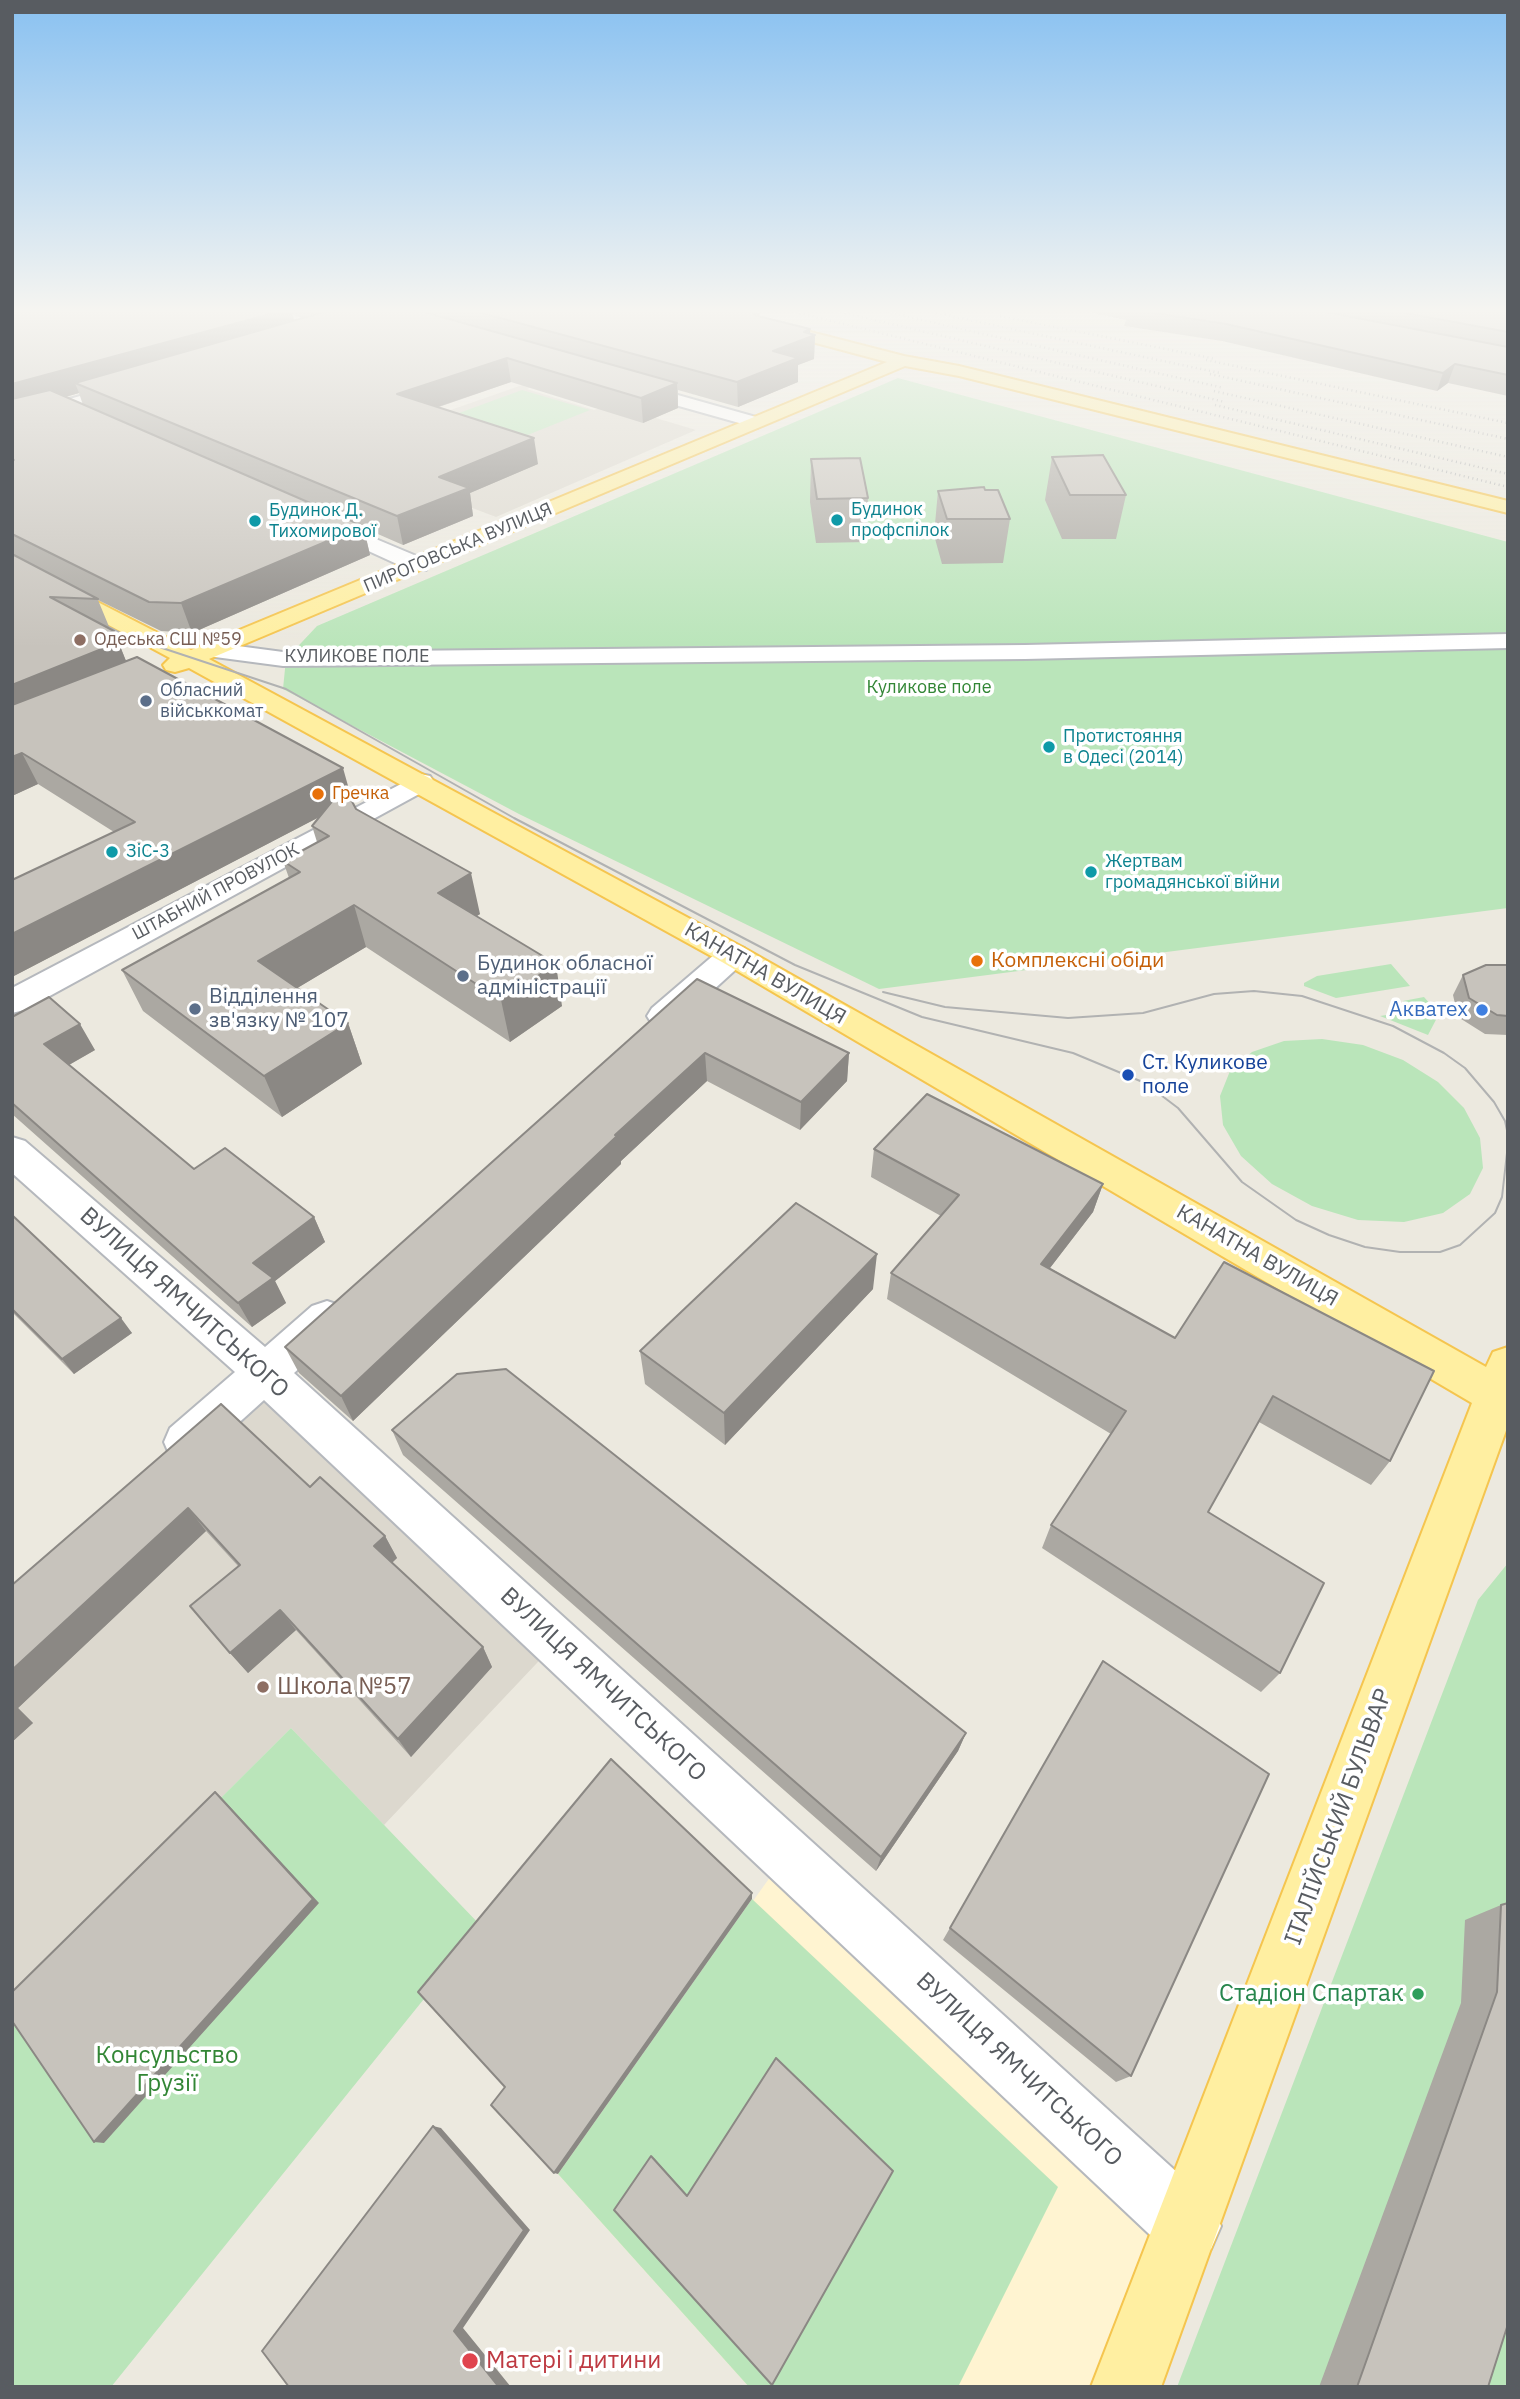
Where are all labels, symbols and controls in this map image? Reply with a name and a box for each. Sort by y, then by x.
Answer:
street label: ПИРОГОВСЬКА ВУЛИЦЯ [360,498,556,598]
place label: Будинок профспілок [851,499,949,542]
place label: Будинок Д. Тихомирової [269,500,376,542]
marker: Будинок профспілок [829,512,845,528]
marker: Будинок Д. Тихомирової [247,513,263,529]
place label: Одеська CШ №59 [94,629,242,651]
marker: Одеська CШ №59 [72,632,88,648]
street label: КУЛИКОВЕ ПОЛЕ [284,646,430,668]
park label: Куликове поле [866,677,992,699]
place label: Обласний військкомат [160,680,263,722]
marker: Обласний військкомат [138,693,154,709]
place label: Протистояння в Одесі (2014) [1063,726,1184,768]
marker: Протистояння в Одесі (2014) [1041,739,1057,755]
place label: Гречка [332,783,389,805]
marker: Гречка [310,786,326,802]
street label: ШТАБНИЙ ПРОВУЛОК [129,839,303,945]
place label: ЗіС-3 [126,841,170,863]
marker: ЗіС-3 [104,844,120,860]
place label: Жертвам громадянської війни [1105,851,1280,894]
marker: Жертвам громадянської війни [1083,864,1099,880]
street label: КАНАТНА ВУЛИЦЯ [680,918,850,1030]
place label: Комплексні обіди [991,948,1164,974]
place label: Будинок обласної адміністрації [477,951,652,1001]
marker: Комплексні обіди [969,953,985,969]
marker: Будинок обласної адміністрації [455,968,471,984]
place label: Відділення зв'язку № 107 [209,984,349,1034]
place label: Акватех [1389,997,1468,1023]
marker: Відділення зв'язку № 107 [187,1001,203,1017]
marker: Акватех [1474,1002,1490,1018]
place label: Ст. Куликове поле [1142,1050,1268,1100]
marker: Ст. Куликове поле [1120,1067,1136,1083]
street label: КАНАТНА ВУЛИЦЯ [1172,1200,1342,1312]
street label: ВУЛИЦЯ ЯМЧИТСЬКОГО [74,1202,294,1404]
street label: ВУЛИЦЯ ЯМЧИТСЬКОГО [494,1582,712,1788]
place label: Школа №57 [277,1673,412,1701]
marker: Школа №57 [255,1679,271,1695]
street label: ІТАЛІЙСЬКИЙ БУЛЬВАР [1279,1685,1399,1949]
street label: ВУЛИЦЯ ЯМЧИТСЬКОГО [910,1967,1128,2173]
place label: Стадіон Спартак [1219,1980,1404,2008]
marker: Стадіон Спартак [1410,1986,1426,2002]
park label: Консульство Грузії [96,2042,238,2098]
place label: Матері і дитини [486,2347,661,2375]
marker: Матері і дитини [460,2351,480,2371]

